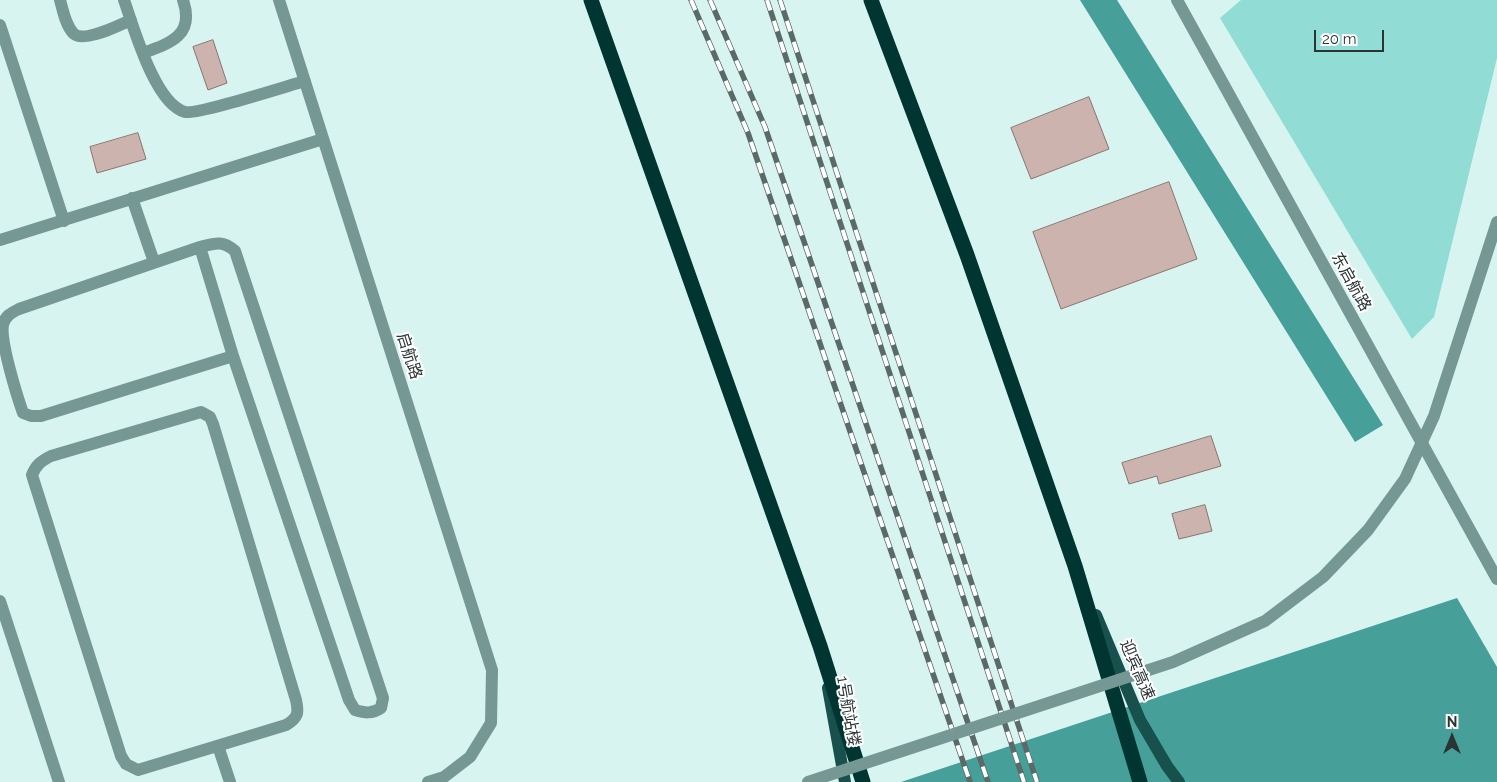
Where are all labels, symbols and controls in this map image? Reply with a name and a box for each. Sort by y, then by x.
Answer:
scale bar [1317,20,1387,52]
text: 20 m [1322,30,1357,48]
street label: 东启航路 [1327,249,1375,315]
street label: 启航路 [392,330,426,382]
street label: 迎宾高速 [1116,637,1158,703]
street label: 1号航站楼 [832,674,864,748]
north arrow [1427,712,1477,762]
text: N [1447,714,1457,730]

